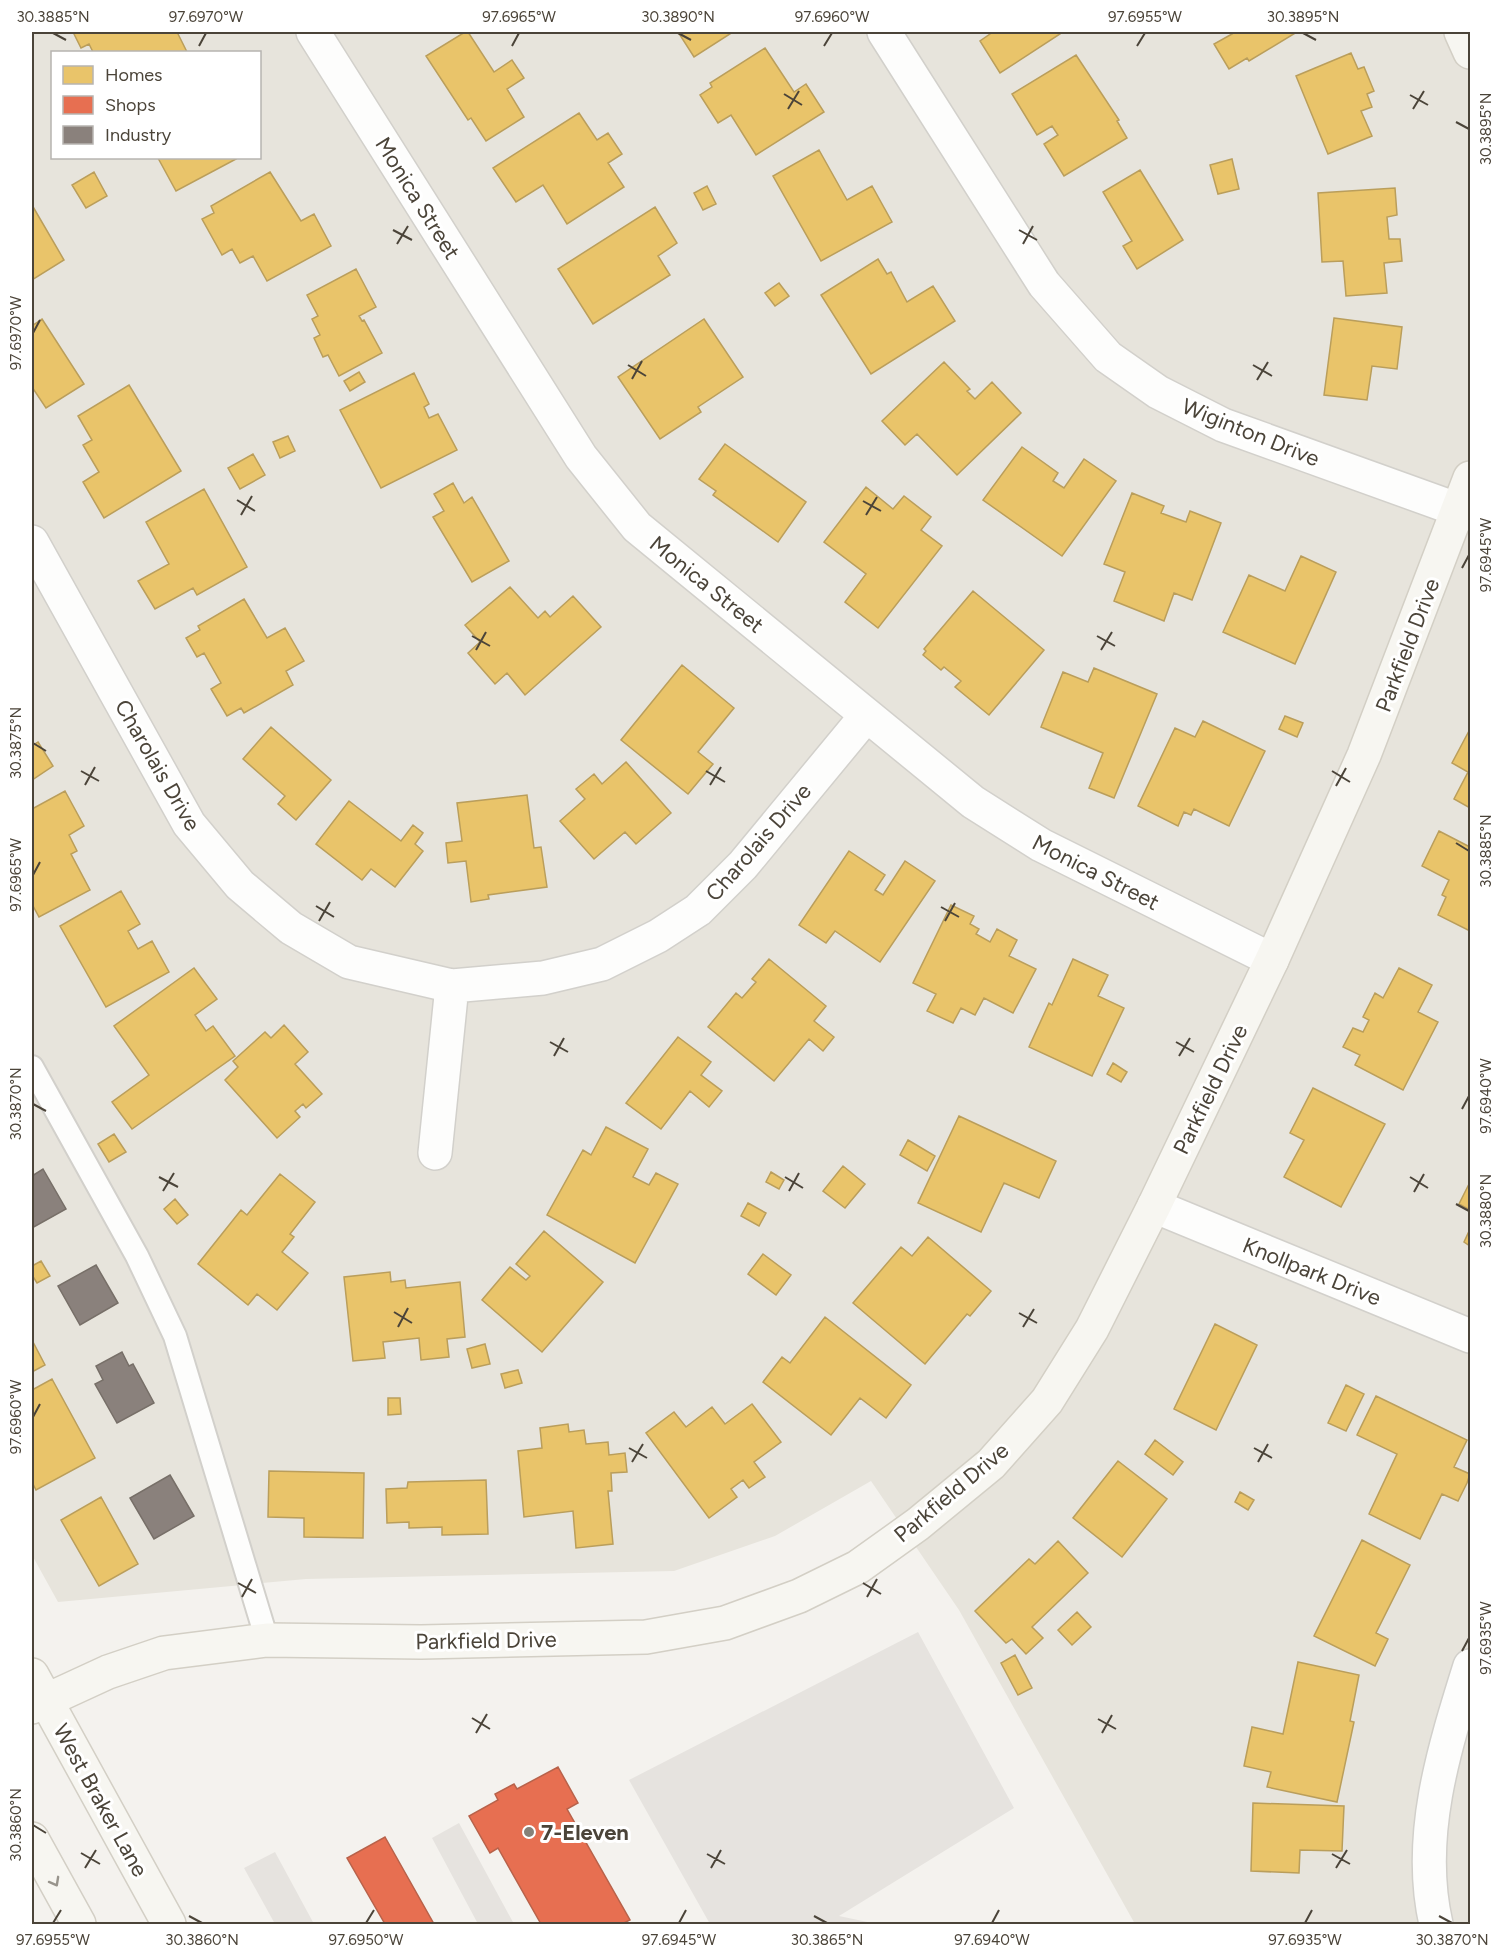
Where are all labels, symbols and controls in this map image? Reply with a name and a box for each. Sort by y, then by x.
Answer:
text: 30.3885°N [16,8,90,26]
text: 97.6970°W [169,8,244,26]
text: 97.6965°W [482,8,556,26]
text: 30.3890°N [641,8,715,26]
text: 97.6960°W [795,8,870,26]
text: 97.6955°W [1108,8,1183,26]
text: 30.3895°N [1267,8,1339,26]
legend [51,51,261,159]
text: Homes [105,64,163,86]
text: 30.3895°N [1477,93,1495,165]
text: Shops [105,94,156,116]
text: Industry [105,124,172,146]
street label: Monica Street [369,132,466,264]
text: 97.6970°W [7,295,25,370]
street label: Wiginton Drive [1178,393,1324,472]
text: 97.6945°W [1477,517,1495,592]
street label: Monica Street [644,530,769,639]
street label: Parkfield Drive [1370,574,1445,716]
street label: Charolais Drive [109,695,206,836]
text: 30.3875°N [7,707,25,779]
street label: Charolais Drive [700,778,817,907]
text: 30.3885°N [1477,814,1495,888]
street label: Monica Street [1028,829,1164,916]
text: 97.6965°W [7,838,25,912]
street label: Parkfield Drive [1167,1020,1254,1159]
text: 97.6940°W [1477,1058,1495,1134]
text: 30.3870°N [7,1067,25,1141]
text: 30.3880°N [1477,1174,1495,1248]
street label: Knollpark Drive [1239,1231,1385,1311]
text: 97.6960°W [7,1379,25,1454]
street label: Parkfield Drive [889,1437,1014,1548]
text: 97.6935°W [1477,1601,1495,1675]
street label: Parkfield Drive [415,1626,557,1655]
street label: West Braker Lane [47,1719,154,1881]
text: 30.3860°N [7,1788,25,1862]
place label: 7-Eleven [541,1819,629,1846]
marker: 7-Eleven [522,1825,536,1839]
one-way arrow [48,1876,59,1886]
text: 97.6955°W [16,1931,91,1949]
text: 30.3860°N [165,1931,239,1949]
text: 97.6950°W [329,1931,404,1949]
text: 97.6945°W [642,1931,717,1949]
text: 30.3865°N [791,1931,863,1949]
text: 97.6940°W [954,1931,1030,1949]
text: 97.6935°W [1268,1931,1342,1949]
text: 30.3870°N [1415,1931,1489,1949]

